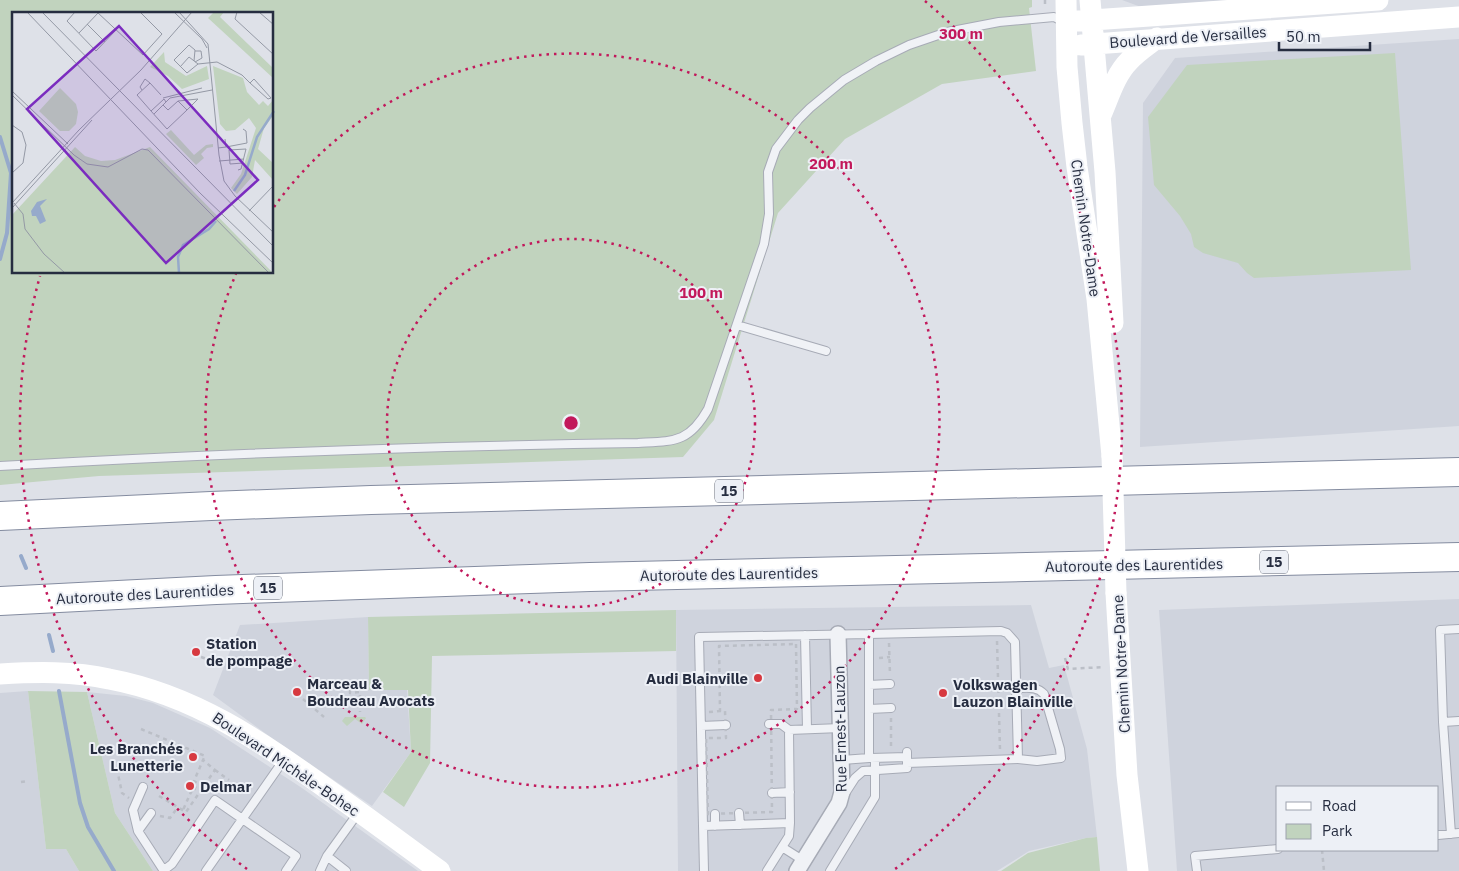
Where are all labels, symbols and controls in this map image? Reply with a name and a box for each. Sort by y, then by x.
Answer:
inset map [12,12,274,274]
scale bar [1279,20,1370,52]
street label: Boulevard de Versailles [1109,22,1267,52]
text: 300 m [939,24,983,43]
text: 50 m [1286,27,1321,46]
text: 200 m [809,154,853,173]
street label: Chemin Notre-Dame [1067,158,1105,298]
text: 100 m [679,283,723,302]
centre of rings [562,414,580,432]
road number: 15 [715,480,743,502]
road number: 15 [1260,550,1288,574]
street label: Autoroute des Laurentides [1045,554,1223,576]
street label: Autoroute des Laurentides [640,563,818,585]
road number: 15 [254,576,282,600]
street label: Autoroute des Laurentides [55,580,235,608]
street label: Chemin Notre-Dame [1108,594,1134,734]
place label: Station de pompage [206,634,292,670]
marker: Station de pompage [190,646,202,658]
street label: Rue Ernest-Lauzon [829,665,851,793]
place label: Audi Blainville [646,669,748,688]
marker: Audi Blainville [752,672,764,684]
place label: Marceau & Boudreau Avocats [307,674,435,710]
place label: Volkswagen Lauzon Blainville [953,675,1073,711]
marker: Marceau & Boudreau Avocats [291,686,303,698]
marker: Volkswagen Lauzon Blainville [937,687,949,699]
street label: Boulevard Michèle-Bohec [209,708,363,820]
place label: Les Branchés Lunetterie [90,739,183,775]
marker: Les Branchés Lunetterie [187,751,199,763]
place label: Delmar [200,777,251,796]
marker: Delmar [184,780,196,792]
legend [1276,786,1439,851]
text: Road [1322,796,1357,815]
text: Park [1322,821,1352,840]

